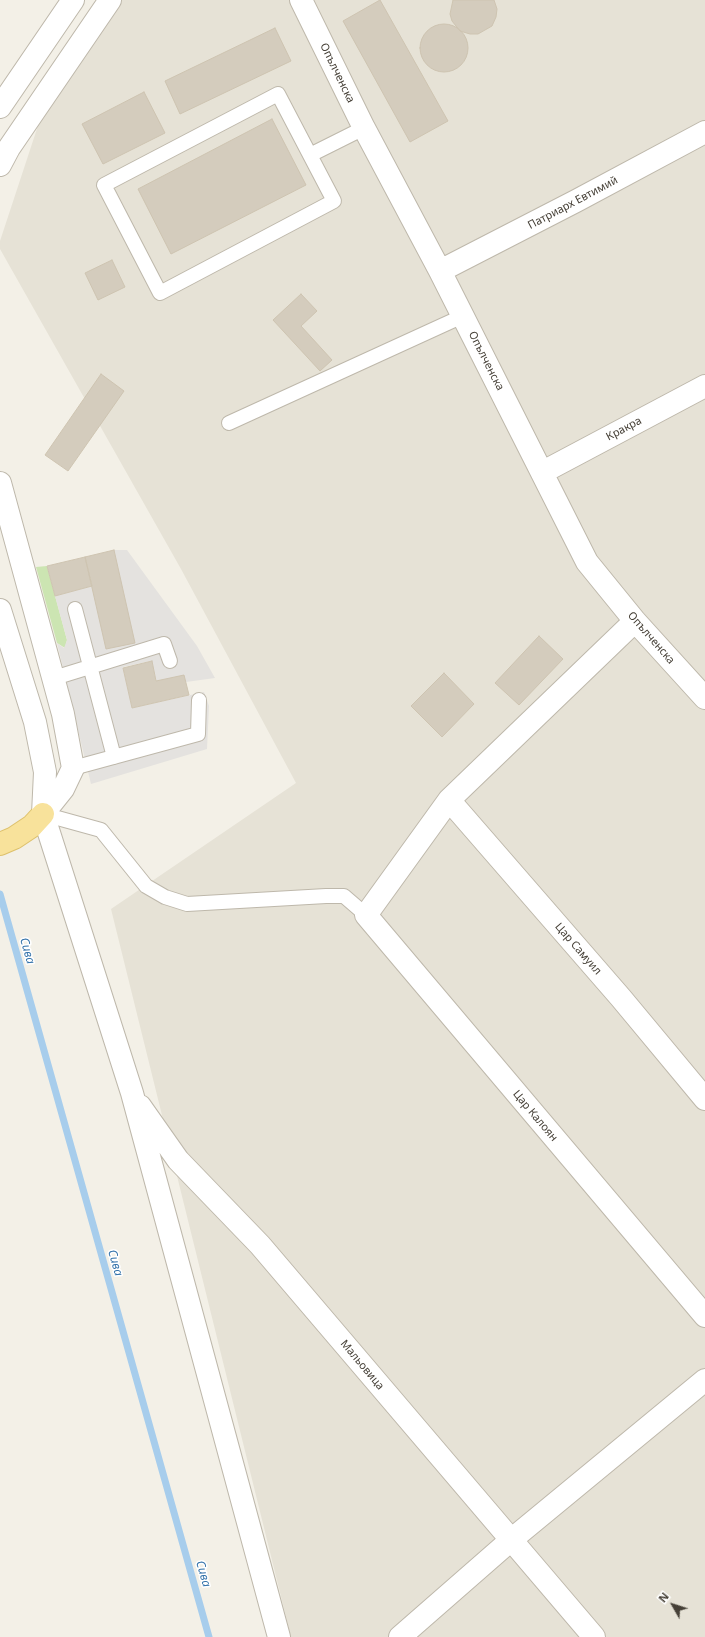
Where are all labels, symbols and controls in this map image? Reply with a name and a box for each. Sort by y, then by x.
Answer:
street label: Опълченска [317,41,357,105]
street label: Патриарх Евтимий [526,174,620,232]
street label: Опълченска [465,329,507,393]
street label: Кракра [604,414,644,444]
street label: Опълченска [625,609,677,667]
street label: Цар Самуил [552,920,604,978]
water label: Сива [16,936,38,966]
street label: Цар Калоян [510,1088,560,1144]
water label: Сива [104,1248,126,1278]
street label: Мальовица [337,1337,387,1393]
water label: Сива [192,1559,214,1589]
north arrow [653,1585,693,1625]
text: N [655,1589,672,1605]

